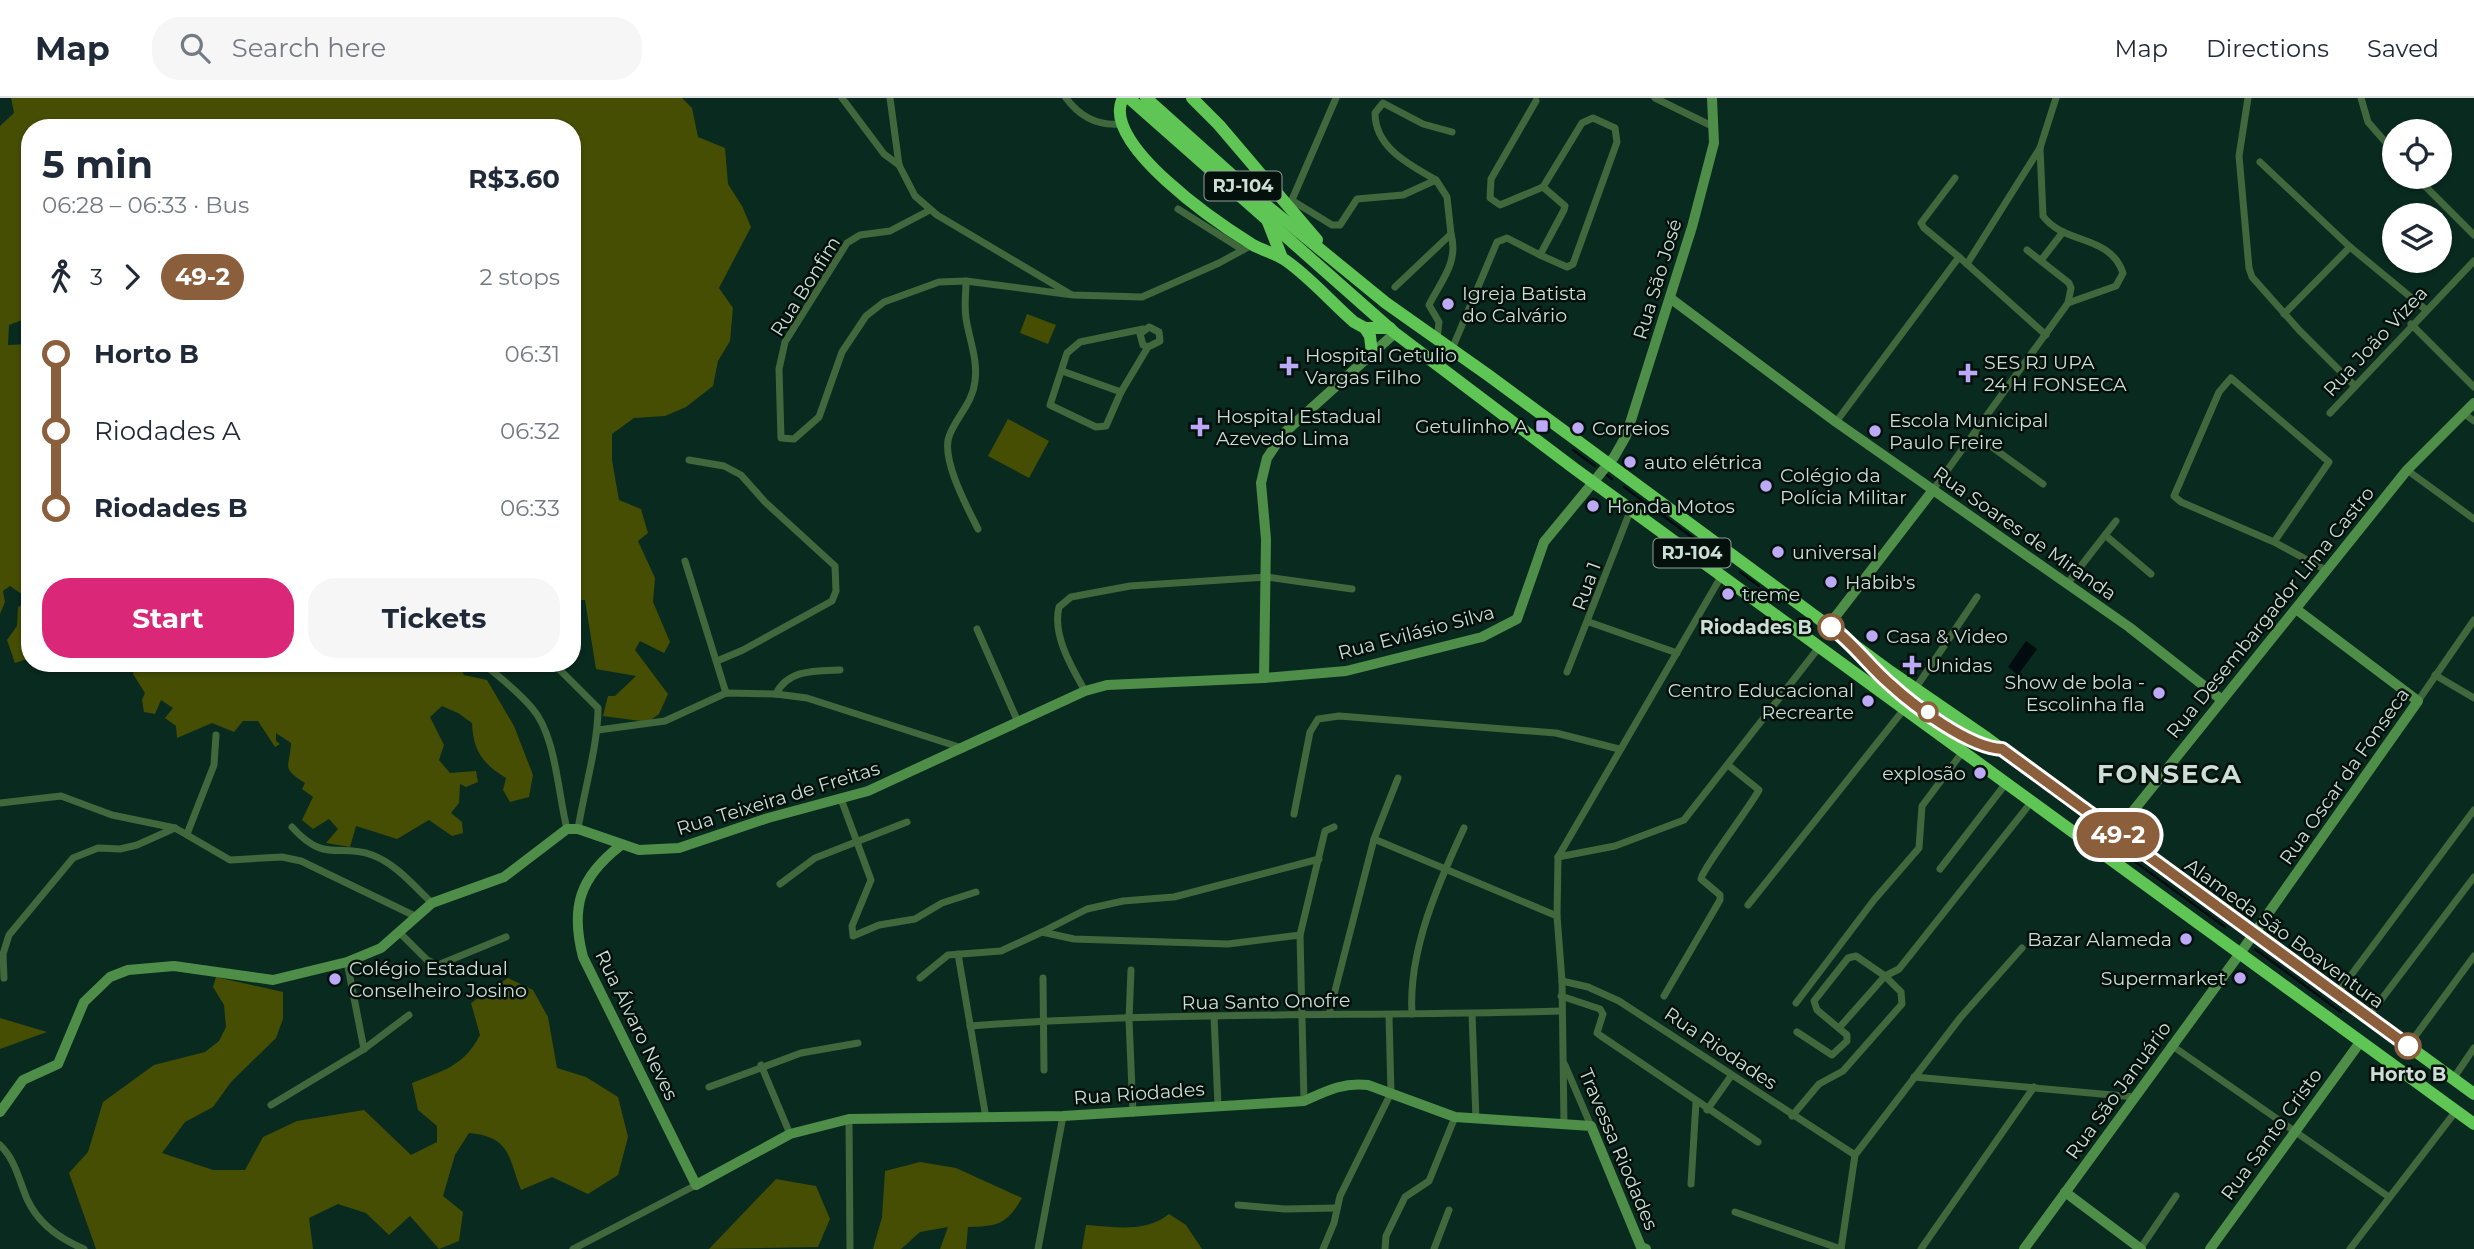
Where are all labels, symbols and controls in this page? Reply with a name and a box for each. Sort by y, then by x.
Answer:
search box [152,17,642,80]
text: Map [35,28,110,68]
icon: search [176,29,214,67]
text: Search here [232,32,386,64]
text: Map [2115,34,2168,63]
text: Directions [2206,34,2329,63]
text: Saved [2367,34,2439,63]
map controls [2382,119,2452,273]
button: locate [2382,119,2452,189]
text: 5 min [42,141,153,188]
text: R$3.60 [468,163,560,195]
road number: RJ-104 [1204,172,1282,200]
text: 06:28 – 06:33 · Bus [42,191,249,219]
button: layers [2382,203,2452,273]
street label: Rua São José [1628,216,1687,342]
street label: Rua Bonfim [766,232,845,340]
icon: walk [42,258,80,296]
icon: forward [113,258,151,296]
text: 49-2 [175,262,230,291]
text: 3 [90,263,103,291]
text: 2 stops [480,263,560,291]
place label: Igreja Batista do Calvário [1462,282,1587,327]
street label: Rua João Vizea [2318,282,2432,401]
marker: Igreja Batista do Calvário [1440,296,1456,312]
text: Horto B [94,338,199,370]
text: 06:31 [505,340,560,368]
place label: Hospital Getulio Vargas Filho [1305,344,1457,389]
place label: SES RJ UPA 24 H FONSECA [1984,351,2127,396]
marker: Hospital Getulio Vargas Filho [1279,356,1299,376]
marker: SES RJ UPA 24 H FONSECA [1958,363,1978,383]
place label: Hospital Estadual Azevedo Lima [1216,405,1381,450]
place label: Escola Municipal Paulo Freire [1889,409,2048,454]
text: Riodades A [94,415,241,447]
place label: Getulinho A [1415,415,1528,438]
text: 06:32 [500,417,560,445]
marker: Hospital Estadual Azevedo Lima [1190,417,1210,437]
place label: Correios [1592,417,1670,440]
marker: Getulinho A [1534,418,1550,434]
marker: Correios [1570,420,1586,436]
marker: Escola Municipal Paulo Freire [1867,423,1883,439]
place label: auto elétrica [1644,451,1763,474]
marker: auto elétrica [1622,454,1638,470]
street label: Rua Soares de Miranda [1929,461,2121,605]
place label: Colégio da Polícia Militar [1780,464,1907,509]
marker: Colégio da Polícia Militar [1758,478,1774,494]
street label: Rua Desembargador Lima Castro [2162,482,2379,743]
text: Riodades B [94,492,248,524]
text: 06:33 [500,494,560,522]
place label: Honda Motos [1607,495,1735,518]
marker: Honda Motos [1585,498,1601,514]
road number: RJ-104 [1654,538,1730,568]
place label: universal [1792,541,1877,564]
marker: universal [1770,544,1786,560]
street label: Rua 1 [1567,559,1606,613]
place label: Habib's [1845,571,1915,594]
marker: Habib's [1823,574,1839,590]
button: Start [42,578,294,658]
button: Tickets [308,578,560,658]
place label: treme [1742,583,1800,606]
marker: treme [1720,586,1736,602]
street label: Rua Evilásio Silva [1335,601,1497,664]
marker: Riodades B [1818,614,1844,640]
place label: Riodades B [1700,616,1812,639]
place label: Casa & Video [1886,625,2008,648]
marker: Casa & Video [1864,628,1880,644]
place label: Unidas [1926,654,1992,677]
marker: Unidas [1904,657,1920,673]
place label: Show de bola - Escolinha fla [2004,671,2145,716]
place label: Centro Educacional Recrearte [1668,679,1854,724]
street label: Rua Oscar da Fonseca [2275,683,2414,869]
marker: Show de bola - Escolinha fla [2151,685,2167,701]
marker: Centro Educacional Recrearte [1860,693,1876,709]
unlabelled marker [1918,702,1938,722]
street label: Rua Teixeira de Freitas [674,757,883,840]
district label: FONSECA [2097,758,2243,790]
place label: explosão [1882,762,1966,785]
marker: explosão [1972,765,1988,781]
line badge: 49-2 [2069,812,2167,858]
text: 49-2 [2091,820,2145,849]
street label: Alameda São Boaventura [2181,853,2389,1013]
place label: Bazar Alameda [2027,928,2172,951]
marker: Bazar Alameda [2178,931,2194,947]
street label: Rua Álvaro Neves [590,946,683,1104]
place label: Colégio Estadual Conselheiro Josino [349,957,527,1002]
place label: Supermarket [2101,967,2226,990]
marker: Supermarket [2232,970,2248,986]
marker: Colégio Estadual Conselheiro Josino [327,971,343,987]
street label: Rua Santo Onofre [1181,989,1351,1014]
street label: Rua Riodades [1660,1002,1782,1095]
street label: Rua São Januário [2061,1017,2176,1164]
marker: Horto B [2395,1033,2421,1059]
place label: Horto B [2370,1063,2446,1086]
street label: Rua Santo Cristo [2216,1064,2327,1205]
street label: Travessa Riodades [1574,1065,1663,1233]
street label: Rua Riodades [1073,1077,1205,1110]

